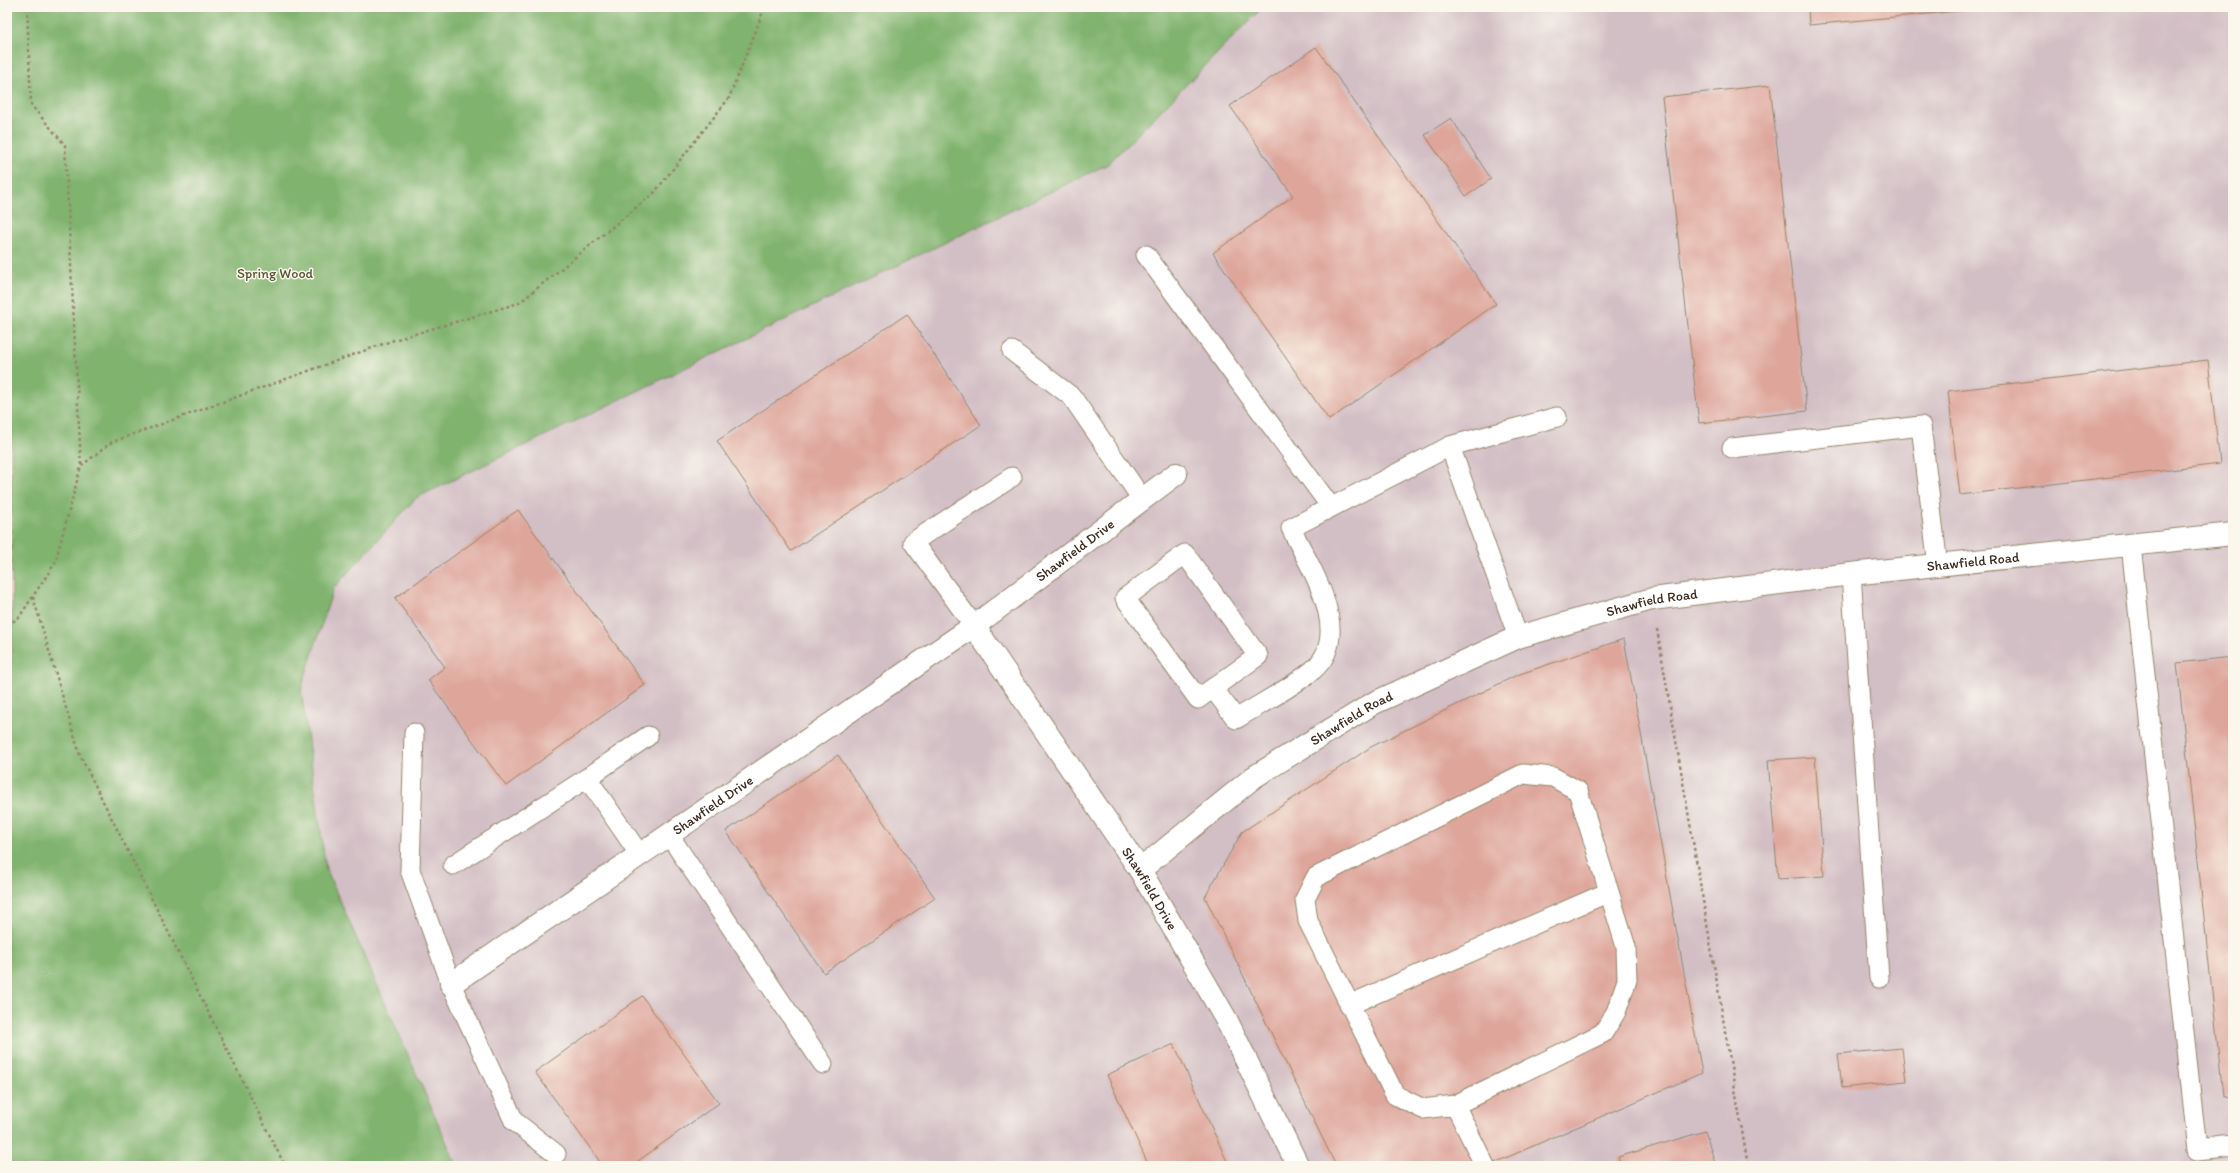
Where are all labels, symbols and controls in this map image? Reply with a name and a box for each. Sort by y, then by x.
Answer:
park label: Spring Wood [237,265,314,282]
street label: Shawfield Drive [1032,515,1118,585]
street label: Shawfield Road [1926,548,2021,575]
street label: Shawfield Road [1604,585,1699,620]
street label: Shawfield Road [1307,687,1396,749]
street label: Shawfield Drive [669,771,756,838]
street label: Shawfield Drive [1118,844,1181,933]

